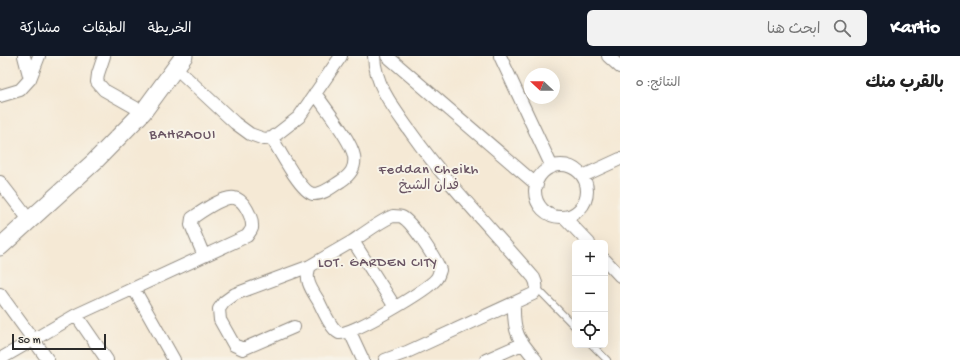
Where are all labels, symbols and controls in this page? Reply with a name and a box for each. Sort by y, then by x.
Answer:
search box [587,10,867,46]
icon: search [831,17,853,39]
text: Kartio [891,17,940,40]
text: مشاركة [20,21,60,38]
text: الطبقات [82,21,126,38]
text: الخريطة [148,21,191,38]
text: ابحث هنا [767,21,821,39]
north arrow [524,68,560,104]
text: بالقرب منك [865,74,944,94]
text: النتائج: 0 [636,76,681,91]
district label: BAHRAOUI [149,127,216,144]
district label: Feddan Cheikh فدان الشيخ [378,162,479,195]
map controls [572,240,608,348]
button: + [572,240,608,276]
district label: LOT. GARDEN CITY [318,255,438,272]
button: − [572,276,608,312]
button: locate [572,312,608,348]
scale bar [12,332,106,351]
text: 50 m [18,335,40,347]

